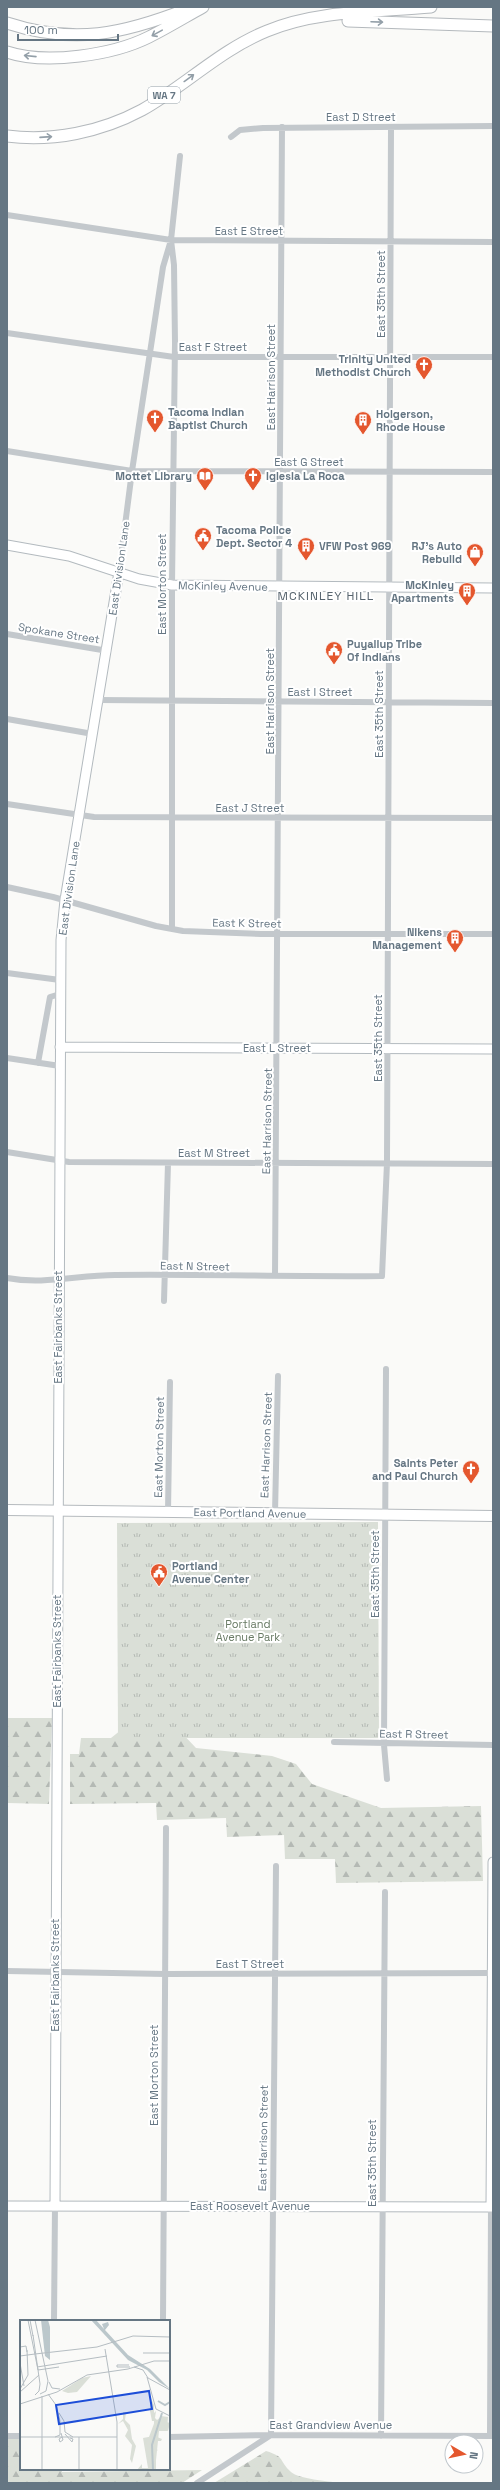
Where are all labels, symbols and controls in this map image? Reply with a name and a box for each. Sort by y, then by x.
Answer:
scale bar [18,16,118,42]
one-way arrow [370,18,383,25]
text: 100 m [24,22,58,38]
one-way arrow [151,29,163,37]
one-way arrow [24,52,37,59]
one-way arrow [184,73,195,82]
road number: WA 7 [148,87,180,103]
street label: East D Street [326,110,396,124]
one-way arrow [39,134,52,141]
street label: East E Street [215,224,283,238]
street label: East 35th Street [374,250,388,338]
street label: East Harrison Street [264,324,278,430]
street label: East F Street [179,340,247,354]
place label: Trinity United Methodist Church [315,352,411,379]
church icon: Trinity United Methodist Church [414,355,434,380]
place label: Tacoma Indian Baptist Church [168,405,248,432]
place label: Holgerson, Rhode House [376,407,445,434]
church icon: Tacoma Indian Baptist Church [145,408,165,433]
building icon: Holgerson, Rhode House [353,410,373,435]
street label: East G Street [274,455,344,469]
library icon: Mottet Library [195,466,215,491]
church icon: Iglesia La Roca [243,466,263,491]
place label: Mottet Library [115,469,192,483]
place label: Iglesia La Roca [266,469,345,483]
street label: East Division Lane [105,520,133,616]
place label: Tacoma Police Dept. Sector 4 [216,523,292,550]
public building icon: Tacoma Police Dept. Sector 4 [193,526,213,551]
street label: East Morton Street [155,533,169,635]
building icon: VFW Post 969 [296,536,316,561]
place label: VFW Post 969 [319,539,392,553]
place label: RJ's Auto Rebuild [411,539,462,566]
shop icon: RJ's Auto Rebuild [465,542,485,567]
street label: McKinley Avenue [178,578,268,594]
place label: McKinley Apartments [391,578,454,605]
building icon: McKinley Apartments [457,581,477,606]
district label: MCKINLEY HILL [278,588,374,604]
street label: Spokane Street [17,620,101,646]
place label: Puyallup Tribe Of Indians [347,637,422,664]
public building icon: Puyallup Tribe Of Indians [324,640,344,665]
street label: East Harrison Street [263,648,277,754]
street label: East 35th Street [372,670,386,758]
street label: East I Street [287,685,353,699]
street label: East J Street [215,801,285,815]
street label: East Division Lane [55,840,83,936]
street label: East K Street [212,915,282,931]
place label: Nikens Management [372,925,442,952]
building icon: Nikens Management [445,928,465,953]
street label: East 35th Street [371,994,385,1082]
street label: East L Street [243,1041,311,1055]
street label: East Harrison Street [259,1068,275,1174]
street label: East M Street [178,1146,250,1160]
street label: East N Street [160,1258,230,1274]
street label: East Fairbanks Street [51,1270,65,1384]
street label: East Harrison Street [257,1392,275,1498]
street label: East Morton Street [151,1396,167,1498]
place label: Saints Peter and Paul Church [372,1456,459,1483]
church icon: Saints Peter and Paul Church [461,1459,481,1484]
street label: East Portland Avenue [193,1505,307,1521]
street label: East 35th Street [368,1530,382,1618]
place label: Portland Avenue Center [172,1559,250,1586]
public building icon: Portland Avenue Center [149,1562,169,1587]
street label: East Fairbanks Street [50,1594,64,1708]
park label: Portland Avenue Park [216,1617,280,1644]
street label: East R Street [379,1726,449,1742]
street label: East Fairbanks Street [48,1918,62,2032]
street label: East T Street [216,1957,284,1971]
street label: East Morton Street [147,2024,161,2126]
street label: East Harrison Street [255,2085,271,2191]
street label: East 35th Street [365,2119,379,2207]
street label: East Roosevelt Avenue [190,2199,310,2213]
inset map [20,2320,170,2470]
street label: East Grandview Avenue [270,2418,392,2432]
north arrow [444,2434,484,2474]
text: N [466,2451,481,2460]

